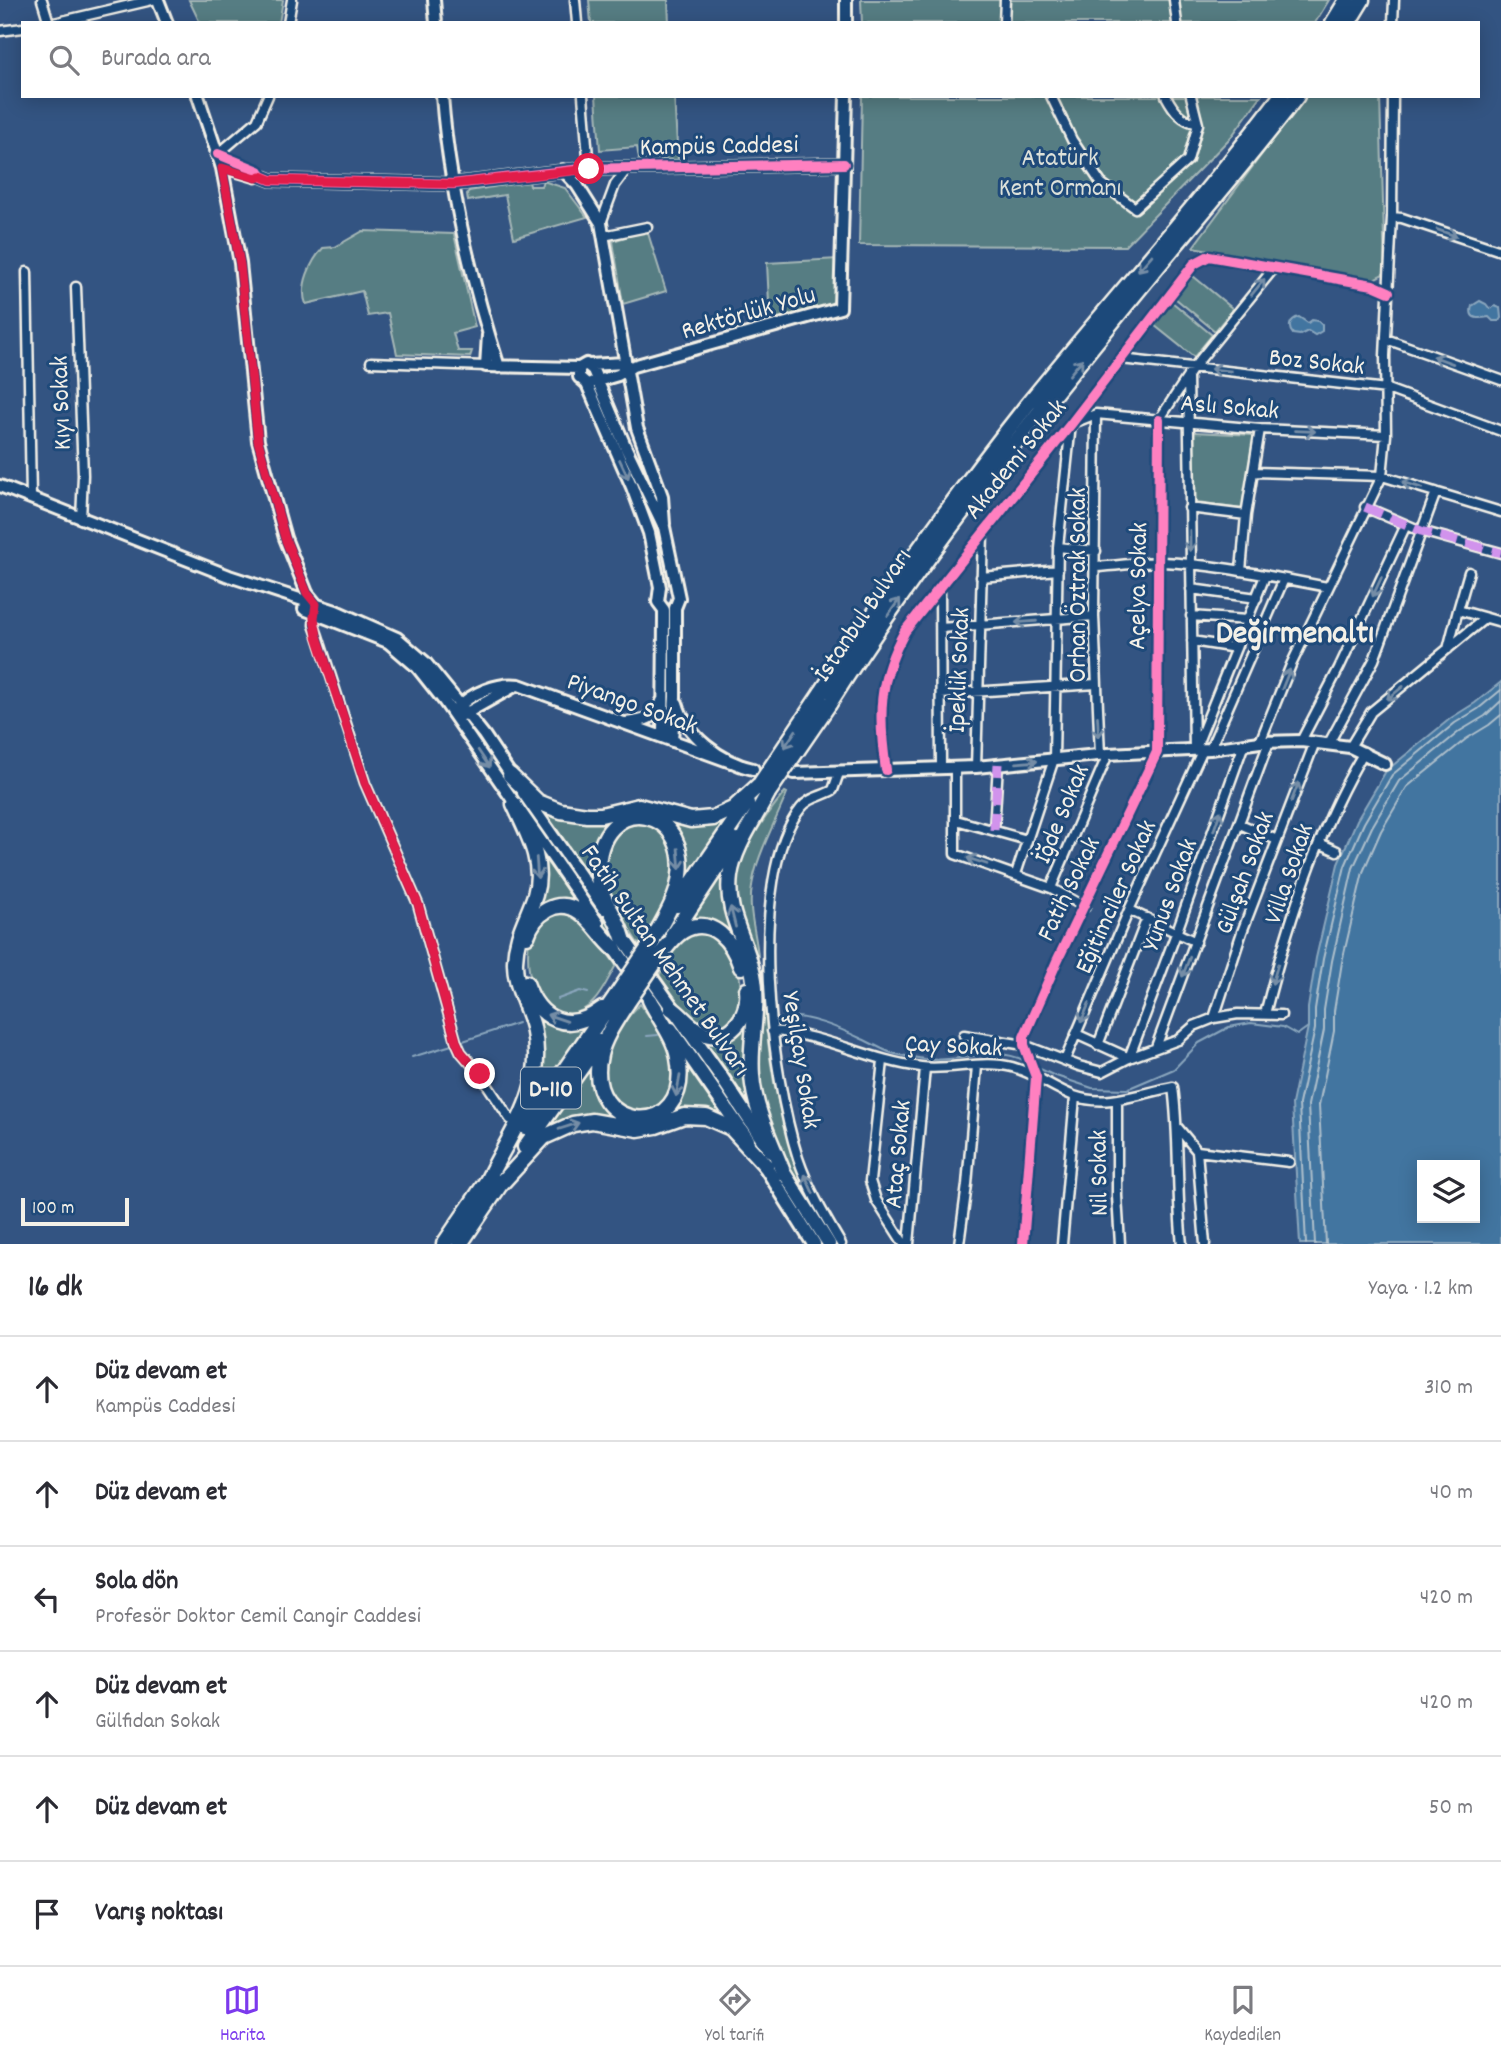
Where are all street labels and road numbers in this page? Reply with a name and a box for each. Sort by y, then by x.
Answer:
street label: Kampüs Caddesi [639,128,799,167]
street label: Rektörlük Yolu [678,278,820,351]
street label: Boz Sokak [1267,340,1366,387]
street label: Kıyı Sokak [42,355,83,451]
street label: Aslı Sokak [1179,386,1280,431]
street label: Akademi Sokak [956,392,1077,529]
street label: Orhan Öztrak Sokak [1061,487,1098,683]
street label: Açelya Sokak [1120,522,1159,650]
street label: İstanbul Bulvarı [806,542,922,690]
street label: İpeklik Sokak [940,607,981,733]
street label: Piyango Sokak [561,665,702,746]
street label: İğde Sokak [1026,759,1101,870]
street label: Gülşah Sokak [1207,807,1286,940]
street label: Eğitimciler Sokak [1067,814,1168,980]
street label: Villa Sokak [1256,819,1325,929]
street label: Fatih Sokak [1029,831,1111,948]
street label: Yunus Sokak [1134,834,1209,957]
street label: Fatih Sultan Mehmet Bulvarı [570,838,758,1084]
street label: Yeşilçay Sokak [770,989,829,1132]
street label: Çay Sokak [904,1026,1003,1069]
road number: D-110 [521,1068,581,1108]
street label: Ataç Sokak [876,1098,923,1210]
street label: Nil Sokak [1081,1129,1120,1216]

